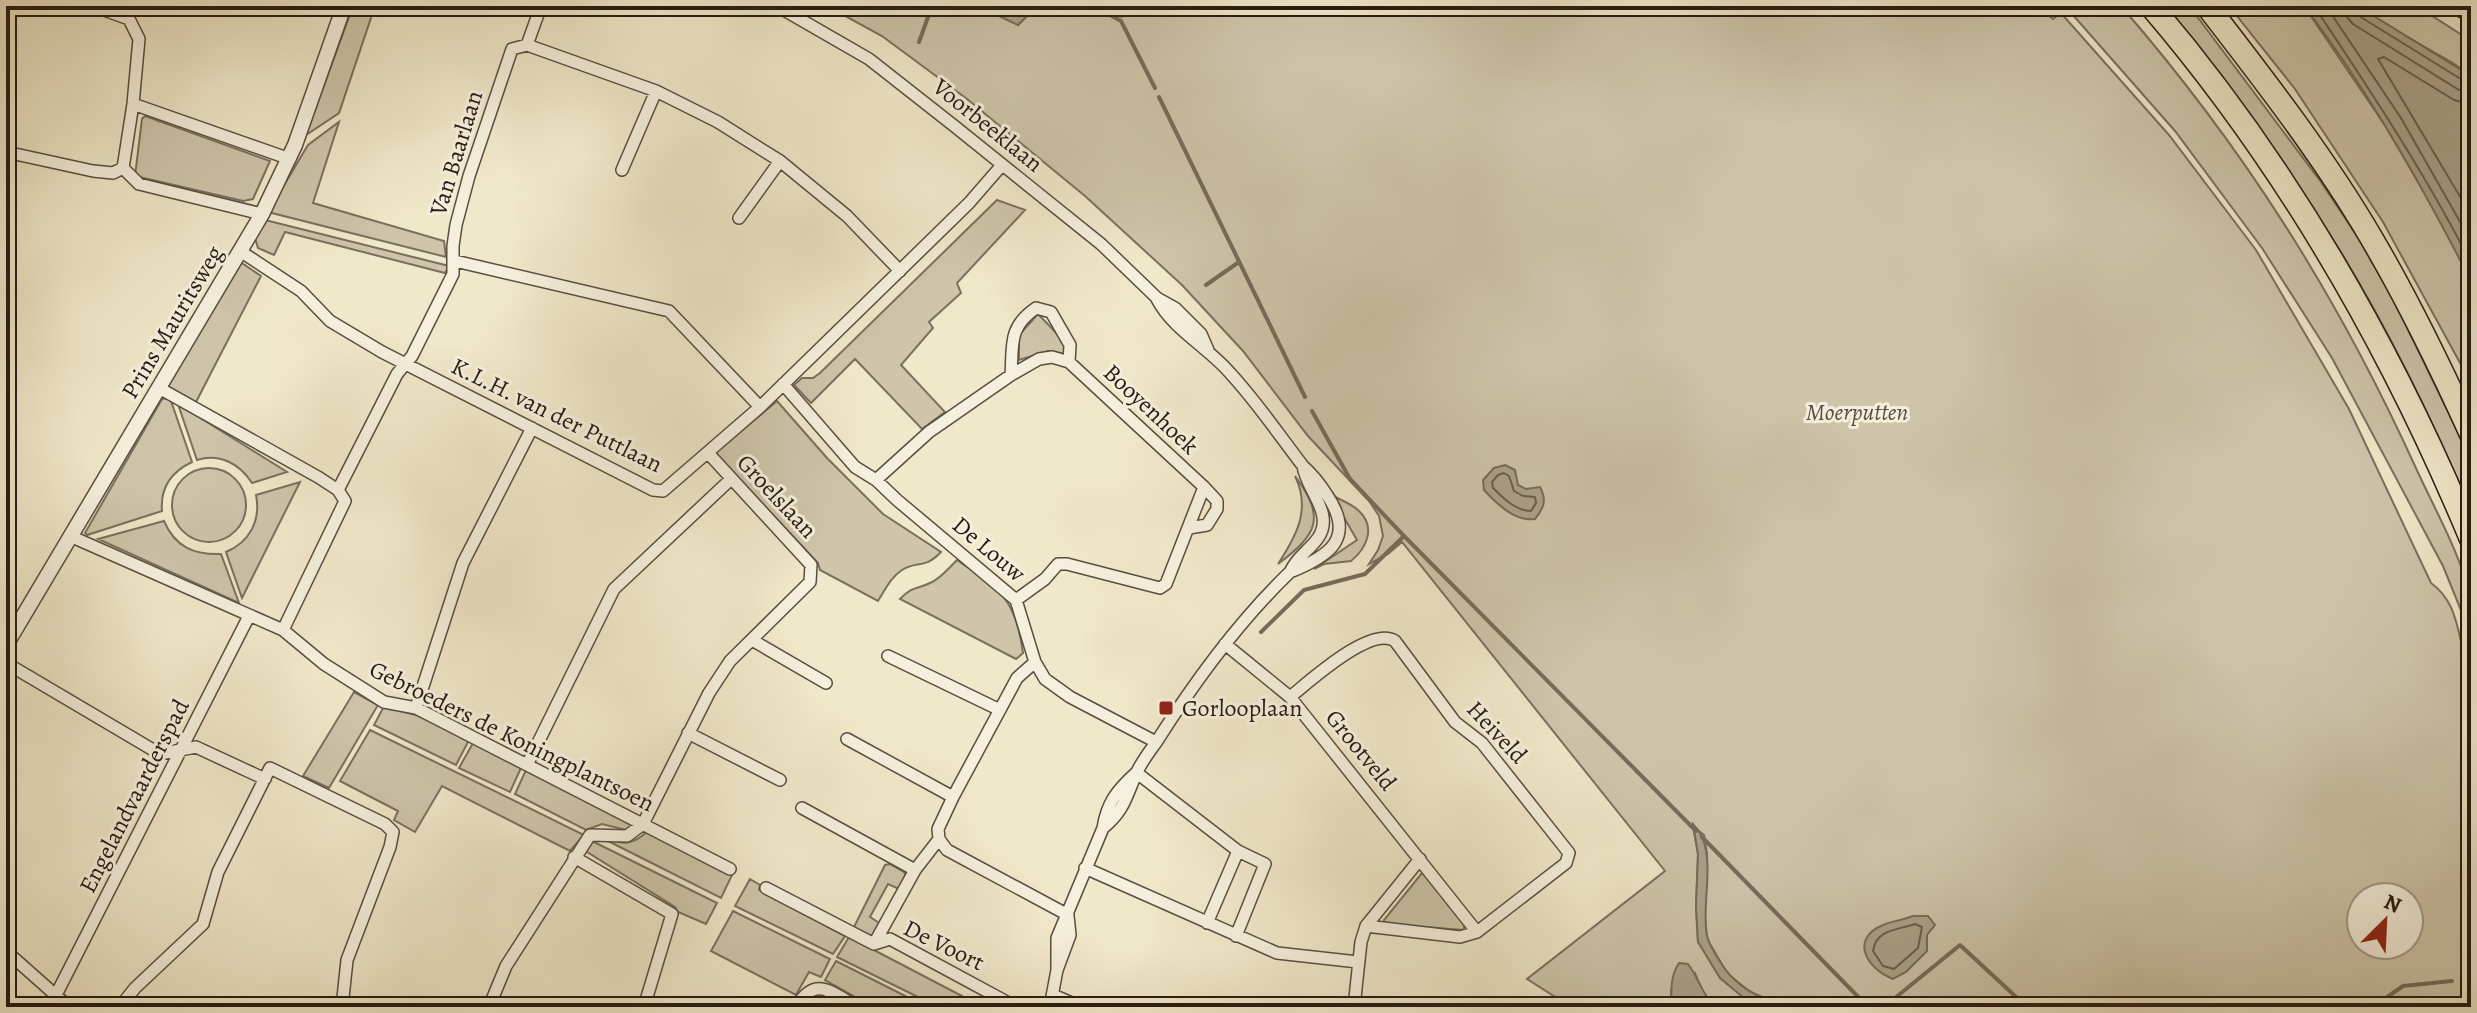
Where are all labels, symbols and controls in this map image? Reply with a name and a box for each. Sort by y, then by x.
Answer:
street label: Voorbeeklaan [925,70,1050,179]
street label: Van Baarlaan [422,87,490,220]
street label: Prins Mauritsweg [114,239,230,405]
street label: K.L.H. van der Puttlaan [446,350,668,480]
street label: Booyenhoek [1096,357,1206,461]
park label: Moerputten [1806,396,1908,428]
street label: Groelslaan [730,447,824,545]
street label: De Louw [946,509,1032,589]
street label: Gebroeders de Koningplantsoen [364,653,660,819]
place label: Gorlooplaan [1182,692,1302,724]
street label: Engelandvaarderspad [71,694,197,898]
street label: Heiveld [1460,694,1534,770]
marker: Gorlooplaan [1157,699,1175,717]
street label: Grootveld [1318,703,1404,797]
north arrow [2345,881,2425,961]
text: N [2379,887,2406,921]
street label: De Voort [898,912,990,978]

